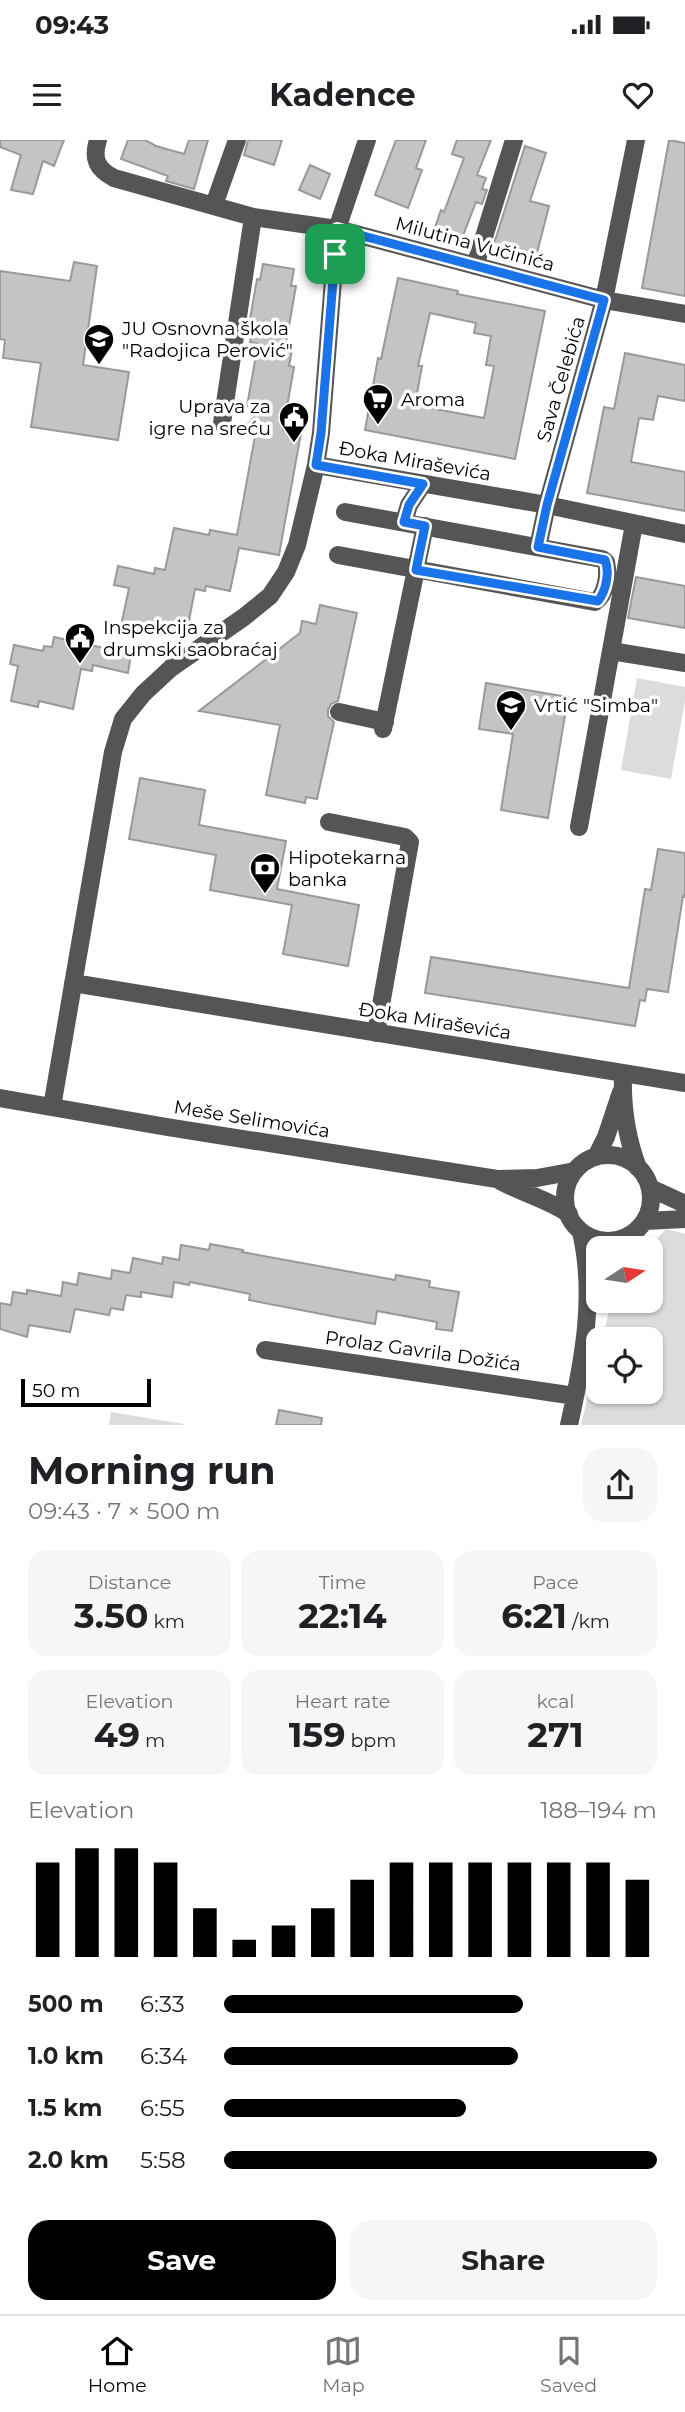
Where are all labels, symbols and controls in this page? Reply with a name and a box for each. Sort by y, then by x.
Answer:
text: 09:43 [35,9,109,41]
text: Kadence [269,75,416,114]
icon: menu [28,76,66,114]
icon: heart [619,76,657,114]
street label: Milutina Vučinića [393,212,557,276]
pin [305,224,365,284]
icon: arrive [316,235,354,273]
street label: Sava Čelebića [532,313,590,445]
place label: JU Osnovna škola "Radojica Perović" [121,317,293,362]
school or university icon: JU Osnovna škola "Radojica Perović" [82,322,116,366]
supermarket icon: Aroma [361,382,395,426]
place label: Aroma [401,388,465,411]
place label: Uprava za igre na sreću [148,395,271,440]
public building icon: Uprava za igre na sreću [277,400,311,444]
street label: Đoka Miraševića [337,436,493,486]
place label: Inspekcija za drumski saobraćaj [103,616,278,661]
public building icon: Inspekcija za drumski saobraćaj [63,621,97,665]
school or university icon: Vrtić "Simba" [494,688,528,732]
place label: Vrtić "Simba" [534,694,658,717]
place label: Hipotekarna banka [288,846,406,891]
bank icon: Hipotekarna banka [248,851,282,895]
street label: Đoka Miraševića [357,998,513,1044]
street label: Meše Selimovića [172,1095,332,1143]
north arrow [586,1236,663,1312]
map controls [586,1236,663,1404]
street label: Prolaz Gavrila Dožića [324,1326,522,1376]
button: locate [586,1327,663,1404]
scale bar [21,1376,150,1408]
text: 50 m [32,1379,80,1402]
text: Morning run [28,1447,276,1494]
button: share [583,1448,657,1522]
text: 09:43 · 7 × 500 m [28,1497,221,1525]
text: Distance [88,1571,171,1594]
text: Time [319,1571,366,1594]
text: Pace [532,1571,579,1594]
text: 3.50 [74,1594,149,1637]
text: 22:14 [298,1594,387,1637]
text: 6:21 [501,1594,567,1637]
text: km [149,1610,185,1633]
text: /km [567,1610,610,1633]
text: Elevation [86,1690,173,1713]
text: Heart rate [295,1690,390,1713]
text: kcal [537,1690,574,1713]
text: 49 [94,1713,140,1756]
text: 159 [289,1713,345,1756]
text: 271 [527,1713,584,1756]
text: m [140,1729,165,1752]
text: bpm [345,1729,396,1752]
text: Elevation [28,1796,134,1824]
text: 188–194 m [540,1796,657,1824]
text: 500 m [28,1990,104,2018]
text: 6:33 [140,1990,185,2018]
text: 1.0 km [28,2042,104,2070]
text: 6:34 [140,2042,187,2070]
text: 1.5 km [28,2094,102,2122]
text: 6:55 [140,2094,185,2122]
text: 2.0 km [28,2146,109,2174]
text: 5:58 [140,2146,186,2174]
button: Save [28,2220,336,2300]
button: Share [350,2220,657,2300]
tab: Home [88,2332,147,2397]
tab: Map [322,2332,365,2397]
tab: Saved [540,2332,597,2397]

